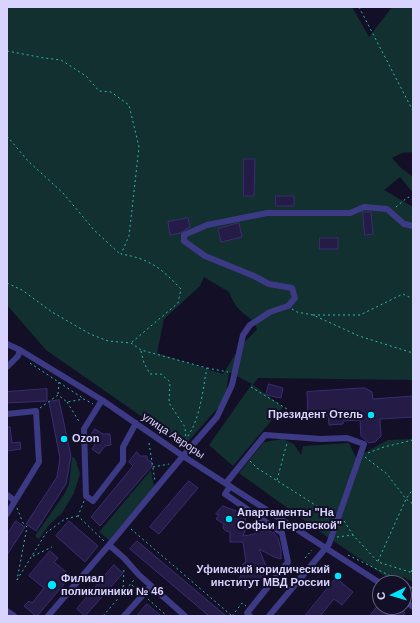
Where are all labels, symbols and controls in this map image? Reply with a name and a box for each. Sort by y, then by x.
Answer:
place label: Президент Отель [268,408,363,422]
street label: улица Авроры [139,410,207,462]
marker: Президент Отель [366,410,376,420]
place label: Ozon [72,432,99,446]
marker: Ozon [59,434,69,444]
place label: Апартаменты "На Софьи Перовской" [237,506,342,532]
marker: Апартаменты "На Софьи Перовской" [224,514,234,524]
place label: Уфимский юридический институт МВД России [196,563,330,589]
marker: Уфимский юридический институт МВД России [333,571,343,581]
place label: Филиал поликлиники № 46 [61,572,164,598]
north arrow [372,575,412,615]
marker: Филиал поликлиники № 46 [46,579,58,591]
text: С [375,591,387,600]

